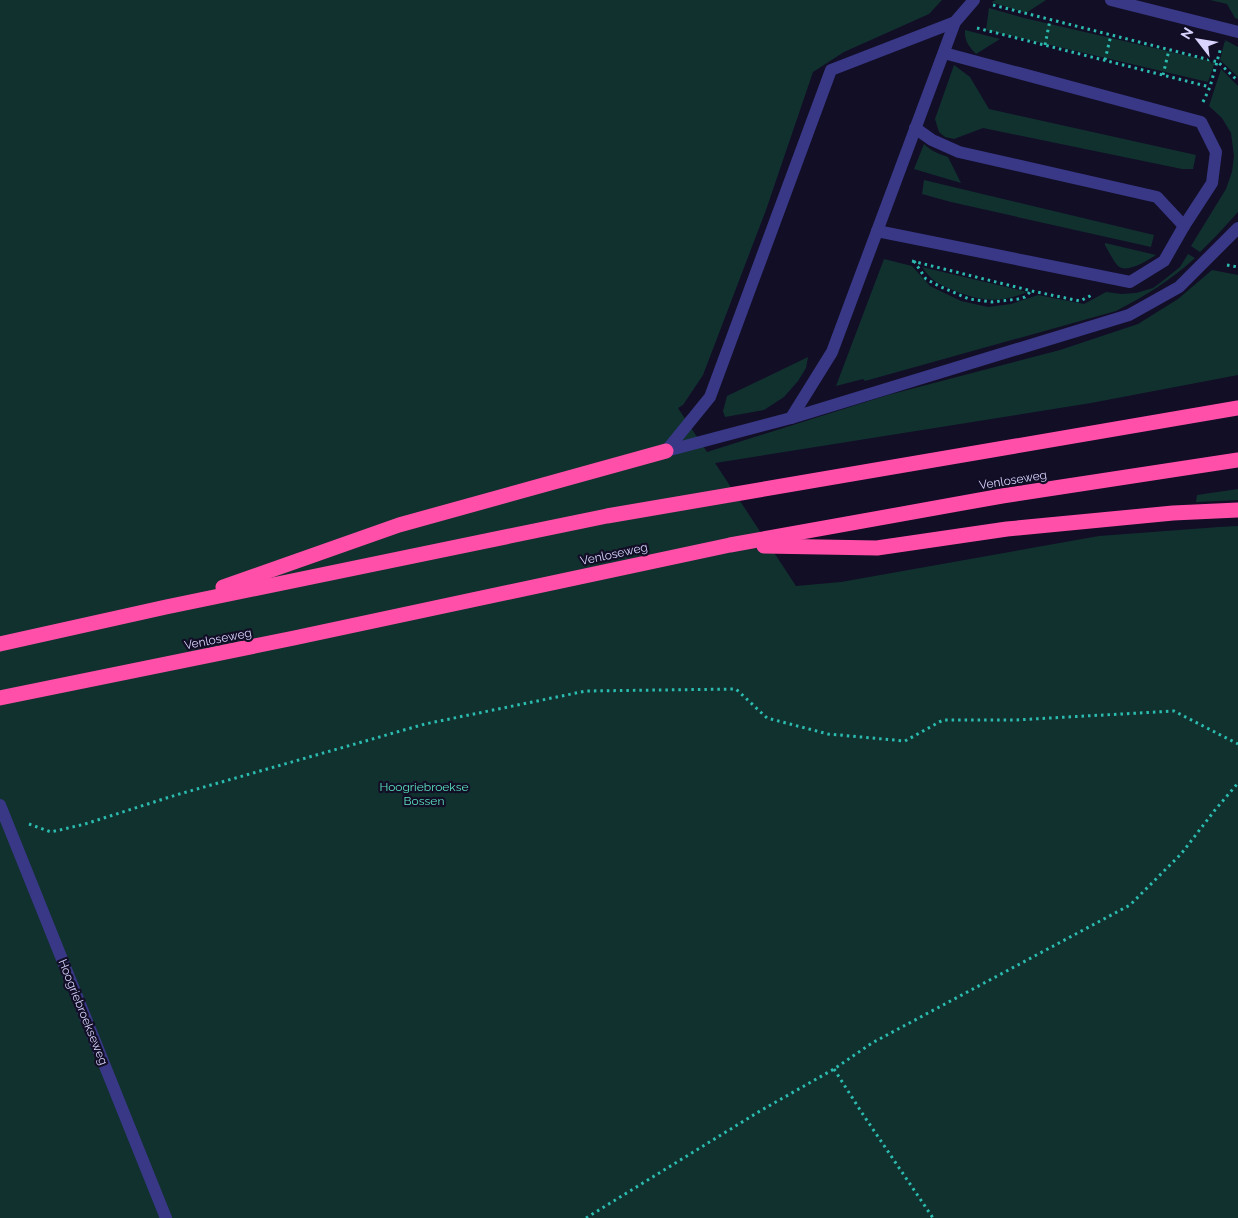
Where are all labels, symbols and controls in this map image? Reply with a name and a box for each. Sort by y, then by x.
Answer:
north arrow [1173,15,1223,65]
text: N [1177,25,1196,42]
street label: Venloseweg [978,468,1048,492]
street label: Venloseweg [579,540,649,568]
street label: Venloseweg [183,626,253,652]
park label: Hoogriebroekse Bossen [379,780,469,808]
street label: Hoogriebroekseweg [55,957,111,1067]

